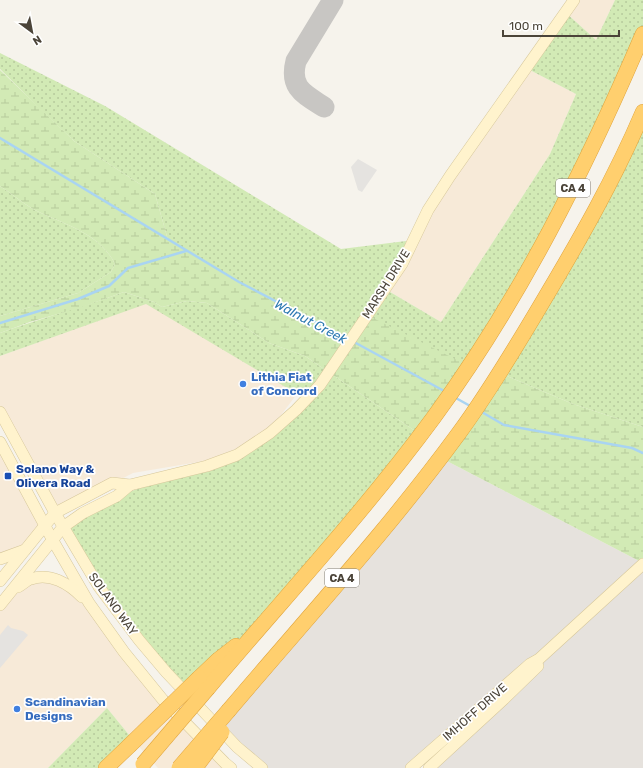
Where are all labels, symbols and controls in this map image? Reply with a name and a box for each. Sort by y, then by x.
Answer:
north arrow [12,12,52,52]
scale bar [503,12,619,38]
text: 100 m [509,19,543,33]
text: N [30,32,44,48]
road number: CA 4 [556,179,590,197]
street label: MARSH DRIVE [359,247,413,321]
water label: Walnut Creek [272,296,350,347]
place label: Lithia Fiat of Concord [251,370,317,398]
marker: Lithia Fiat of Concord [238,379,248,389]
place label: Solano Way & Olivera Road [16,462,94,490]
marker: Solano Way & Olivera Road [3,471,13,481]
road number: CA 4 [325,569,359,587]
street label: SOLANO WAY [86,570,140,638]
street label: IMHOFF DRIVE [440,680,510,744]
place label: Scandinavian Designs [25,695,106,723]
marker: Scandinavian Designs [12,704,22,714]

